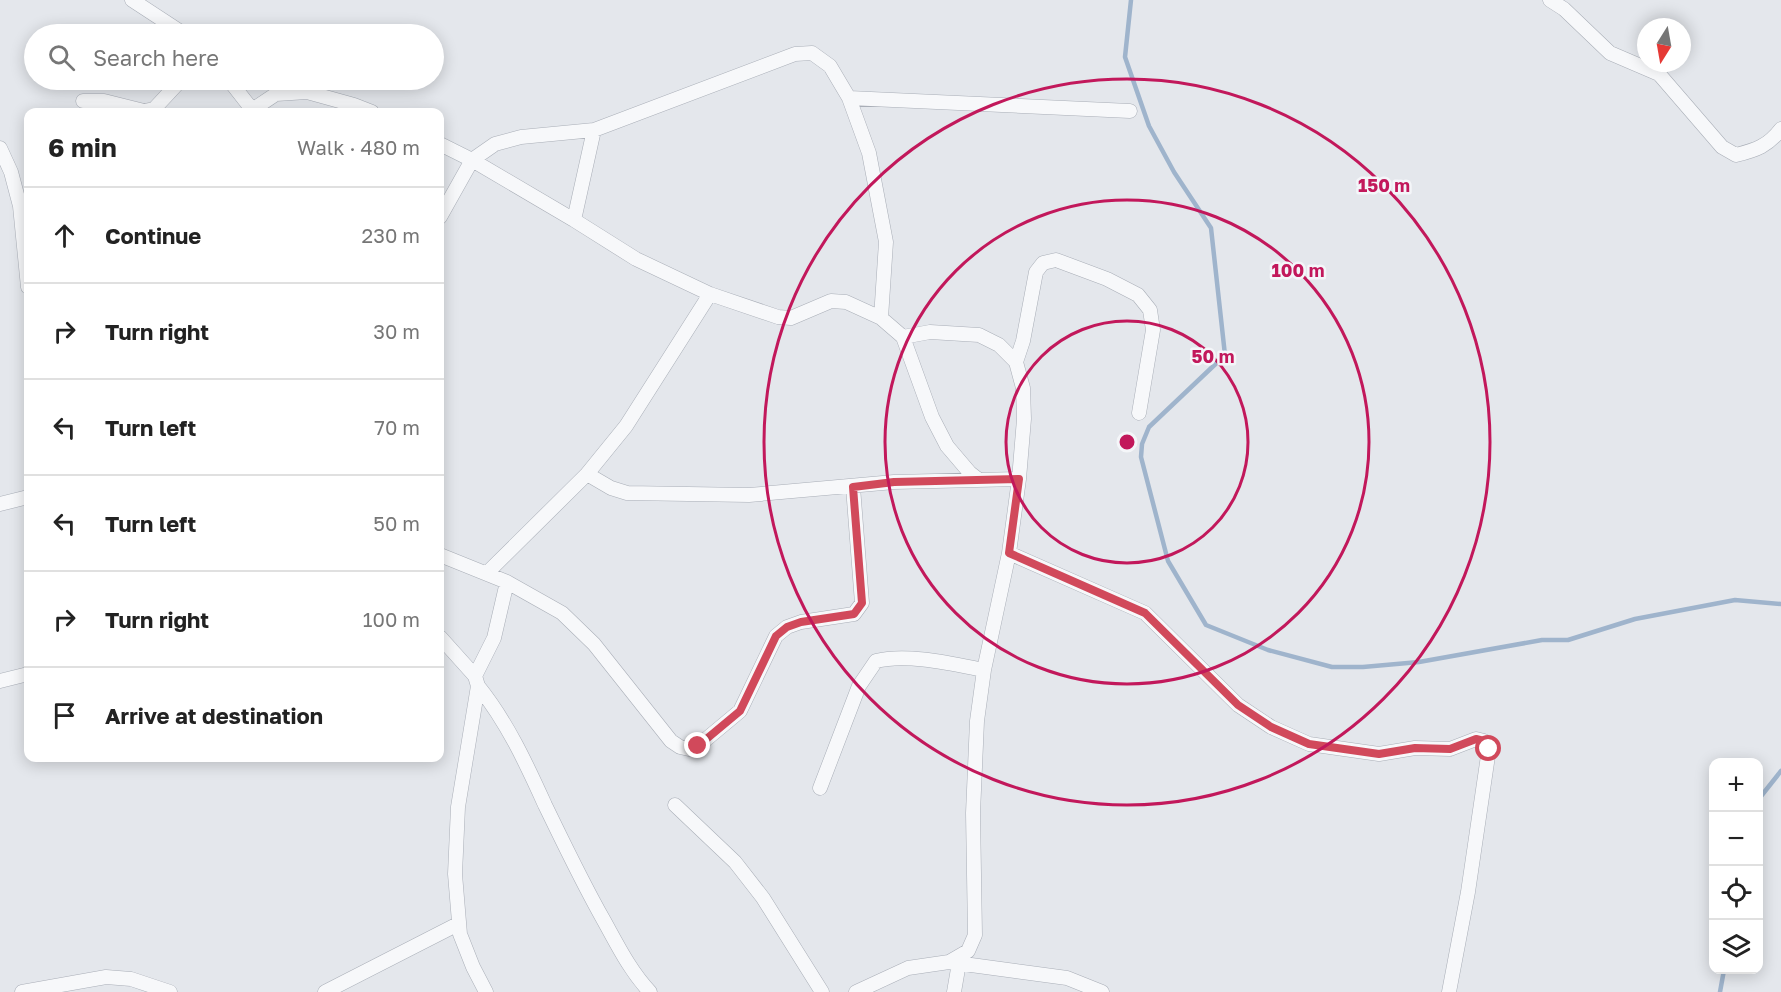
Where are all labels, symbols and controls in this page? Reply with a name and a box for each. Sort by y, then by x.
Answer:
north arrow [1637,18,1691,72]
search box [24,24,444,90]
icon: search [45,41,78,74]
text: Search here [93,44,219,71]
text: 6 min [48,132,117,163]
text: Walk · 480 m [297,135,420,159]
text: 150 m [1358,174,1410,196]
icon: ahead [48,219,81,252]
text: Continue [105,222,201,249]
text: 230 m [362,223,420,247]
text: 100 m [1272,259,1324,281]
icon: right [48,315,81,348]
text: Turn right [105,318,209,345]
text: 30 m [373,319,420,343]
text: 50 m [1192,345,1234,367]
icon: left [48,411,81,444]
text: Turn left [105,414,196,441]
text: 70 m [374,415,420,439]
centre of rings [1117,432,1137,452]
icon: left [48,507,81,540]
text: Turn left [105,510,196,537]
text: 50 m [373,511,420,535]
icon: right [48,603,81,636]
text: Turn right [105,606,209,633]
text: 100 m [363,607,420,631]
icon: arrive [48,699,81,732]
text: Arrive at destination [105,702,323,729]
route end [684,732,710,758]
route start [1475,735,1501,761]
map controls [1709,758,1763,974]
button: + [1709,758,1763,812]
button: − [1709,812,1763,866]
button: locate [1709,866,1763,920]
button: layers [1709,920,1763,974]

